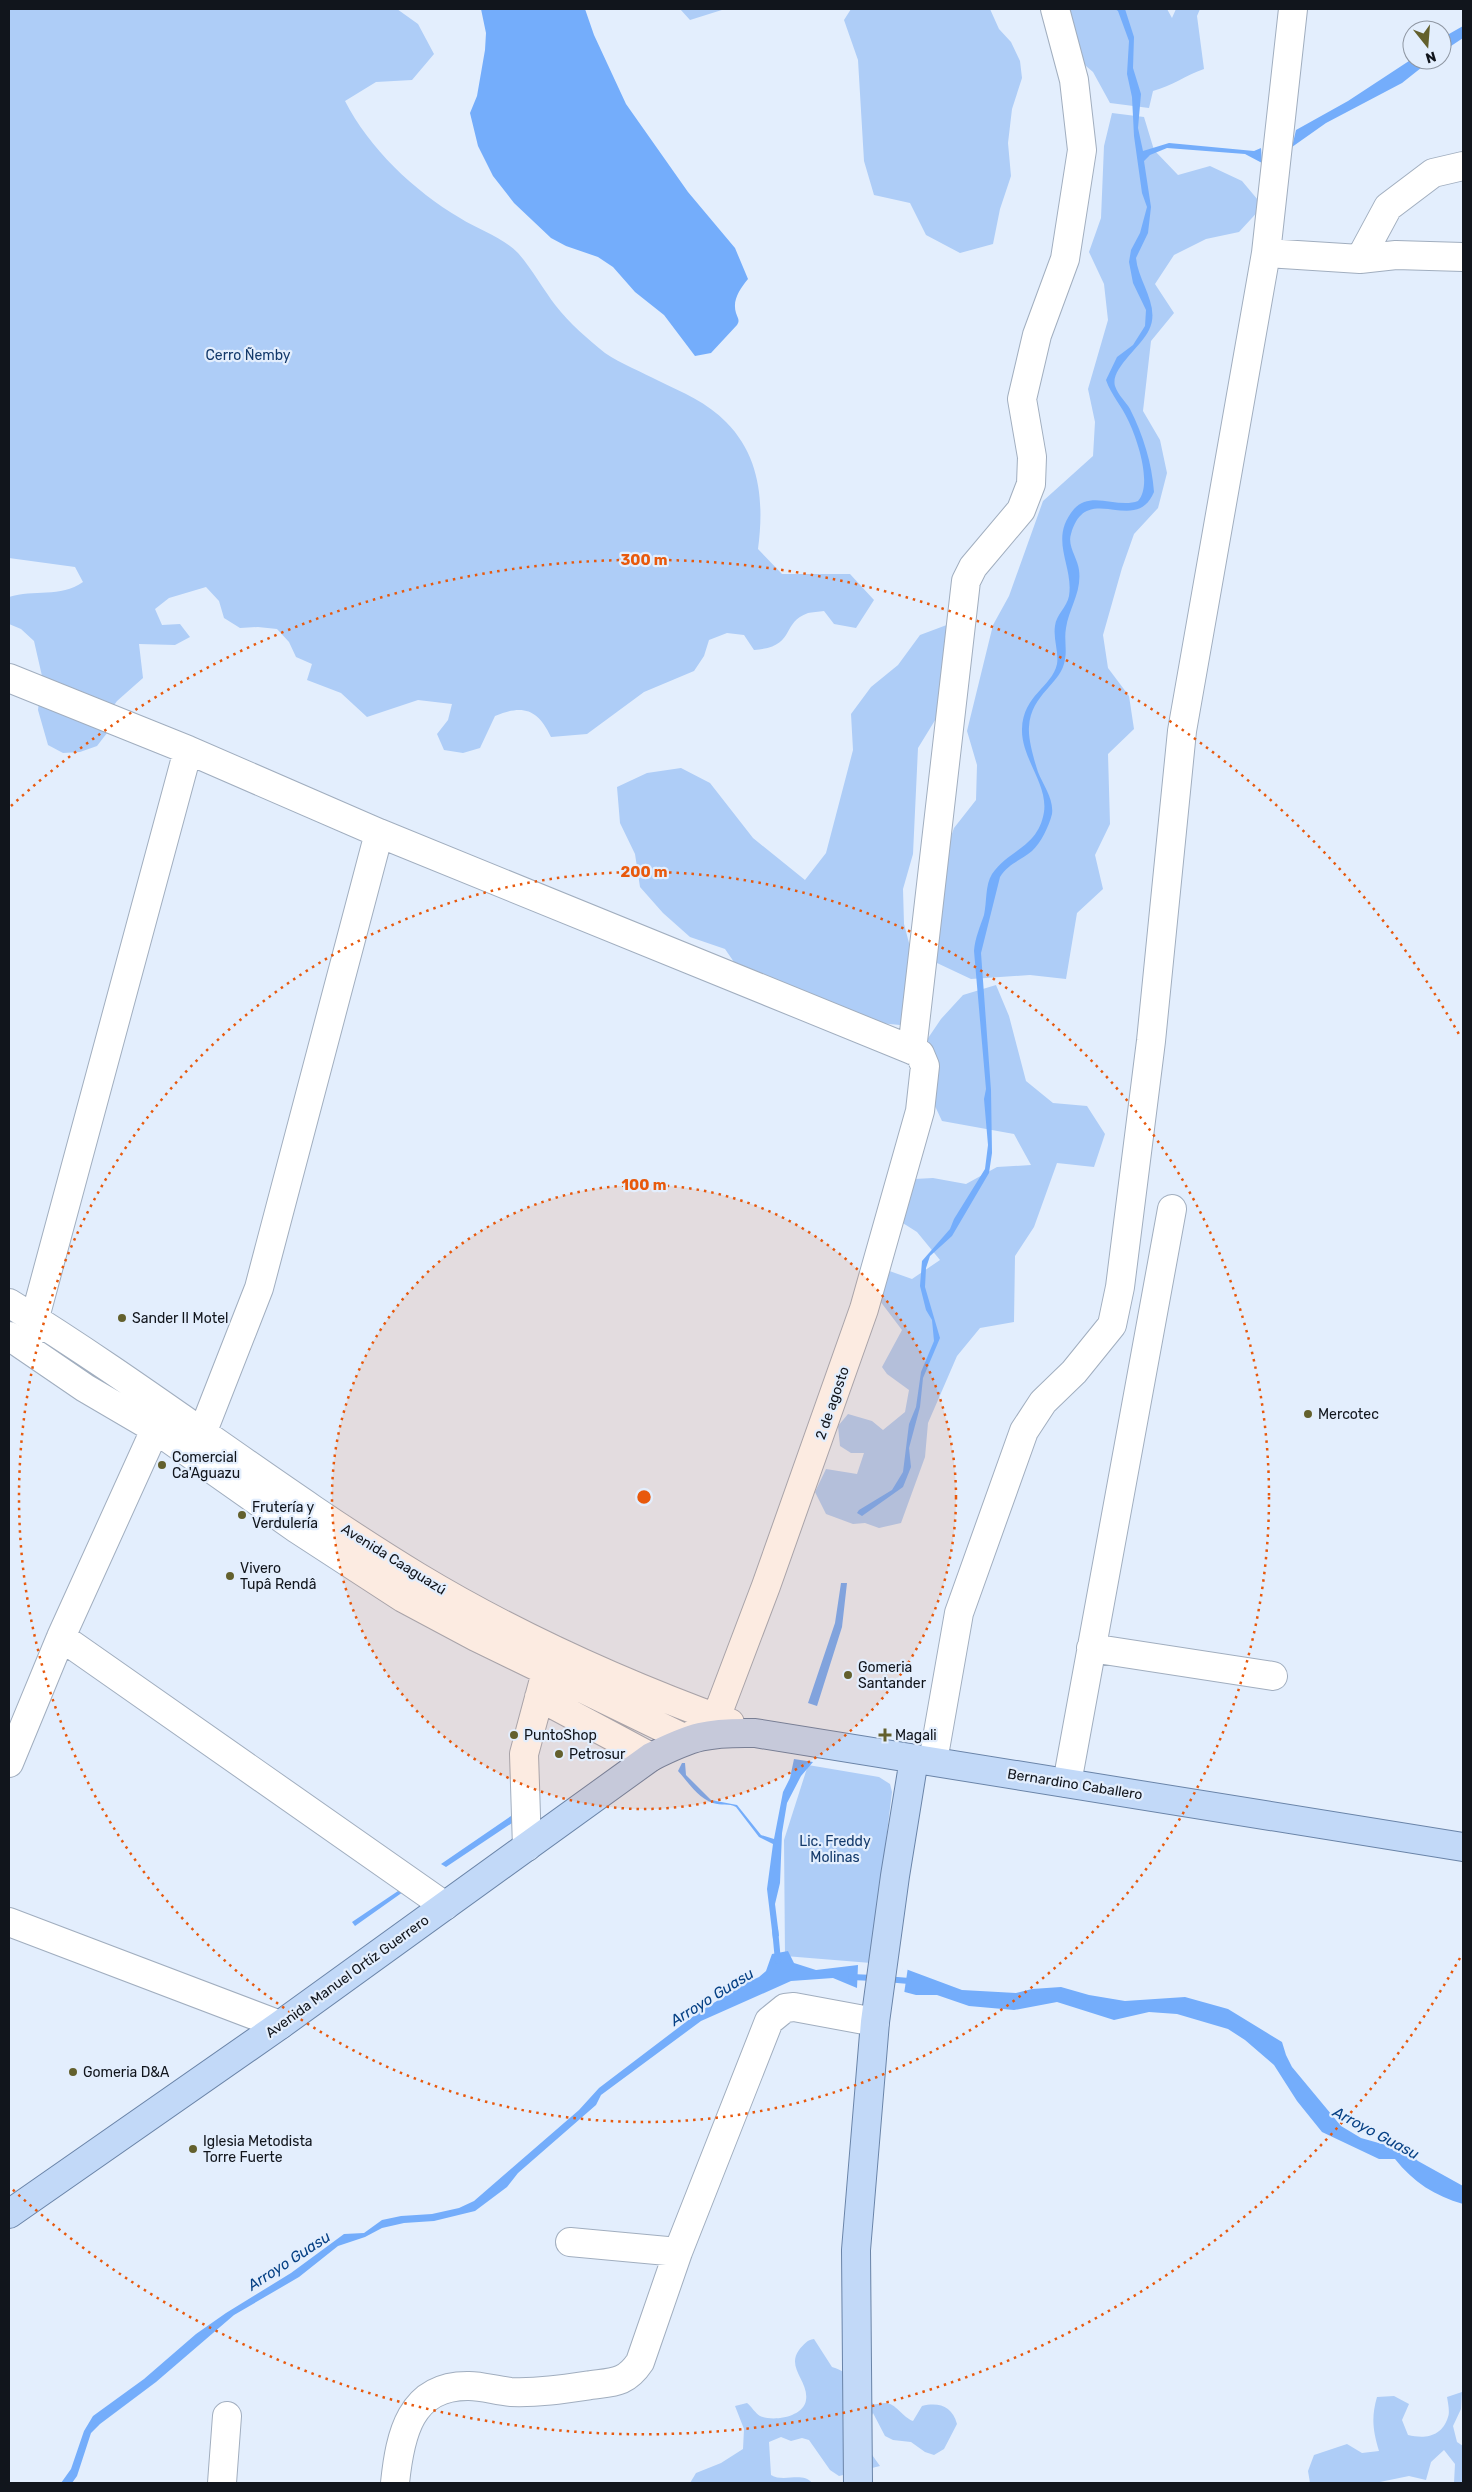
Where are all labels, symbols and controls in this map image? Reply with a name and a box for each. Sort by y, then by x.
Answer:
north arrow [1402,20,1452,70]
text: N [1423,47,1438,67]
park label: Cerro Ñemby [206,346,291,364]
text: 300 m [620,551,668,569]
text: 200 m [620,863,668,881]
text: 100 m [622,1176,666,1194]
place label: Sander II Motel [132,1310,228,1327]
marker: Sander II Motel [116,1312,128,1324]
street label: 2 de agosto [812,1364,853,1442]
place label: Mercotec [1318,1406,1379,1423]
marker: Mercotec [1302,1408,1314,1420]
place label: Comercial Ca'Aguazu [172,1449,240,1482]
marker: Comercial Ca'Aguazu [156,1459,168,1471]
centre of rings [635,1488,653,1506]
place label: Frutería y Verdulería [252,1499,318,1532]
marker: Frutería y Verdulería [236,1509,248,1521]
street label: Avenida Caaguazú [338,1520,449,1599]
place label: Vivero Tupâ Rendâ [240,1560,316,1593]
marker: Vivero Tupâ Rendâ [224,1570,236,1582]
place label: Gomeria Santander [858,1659,927,1692]
marker: Gomeria Santander [842,1669,854,1681]
place label: PuntoShop [524,1727,597,1744]
place label: Magali [895,1727,937,1744]
marker: PuntoShop [508,1729,520,1741]
marker: Magali [879,1729,891,1741]
place label: Petrosur [569,1746,626,1763]
marker: Petrosur [553,1748,565,1760]
street label: Bernardino Caballero [1006,1765,1144,1804]
park label: Lic. Freddy Molinas [799,1833,871,1866]
street label: Avenida Manuel Ortíz Guerrero [262,1911,432,2041]
water label: Arroyo Guasu [666,1964,757,2030]
place label: Gomeria D&A [83,2064,170,2081]
marker: Gomeria D&A [67,2066,79,2078]
water label: Arroyo Guasu [1329,2102,1422,2163]
place label: Iglesia Metodista Torre Fuerte [203,2133,313,2166]
marker: Iglesia Metodista Torre Fuerte [187,2143,199,2155]
water label: Arroyo Guasu [244,2228,334,2295]

